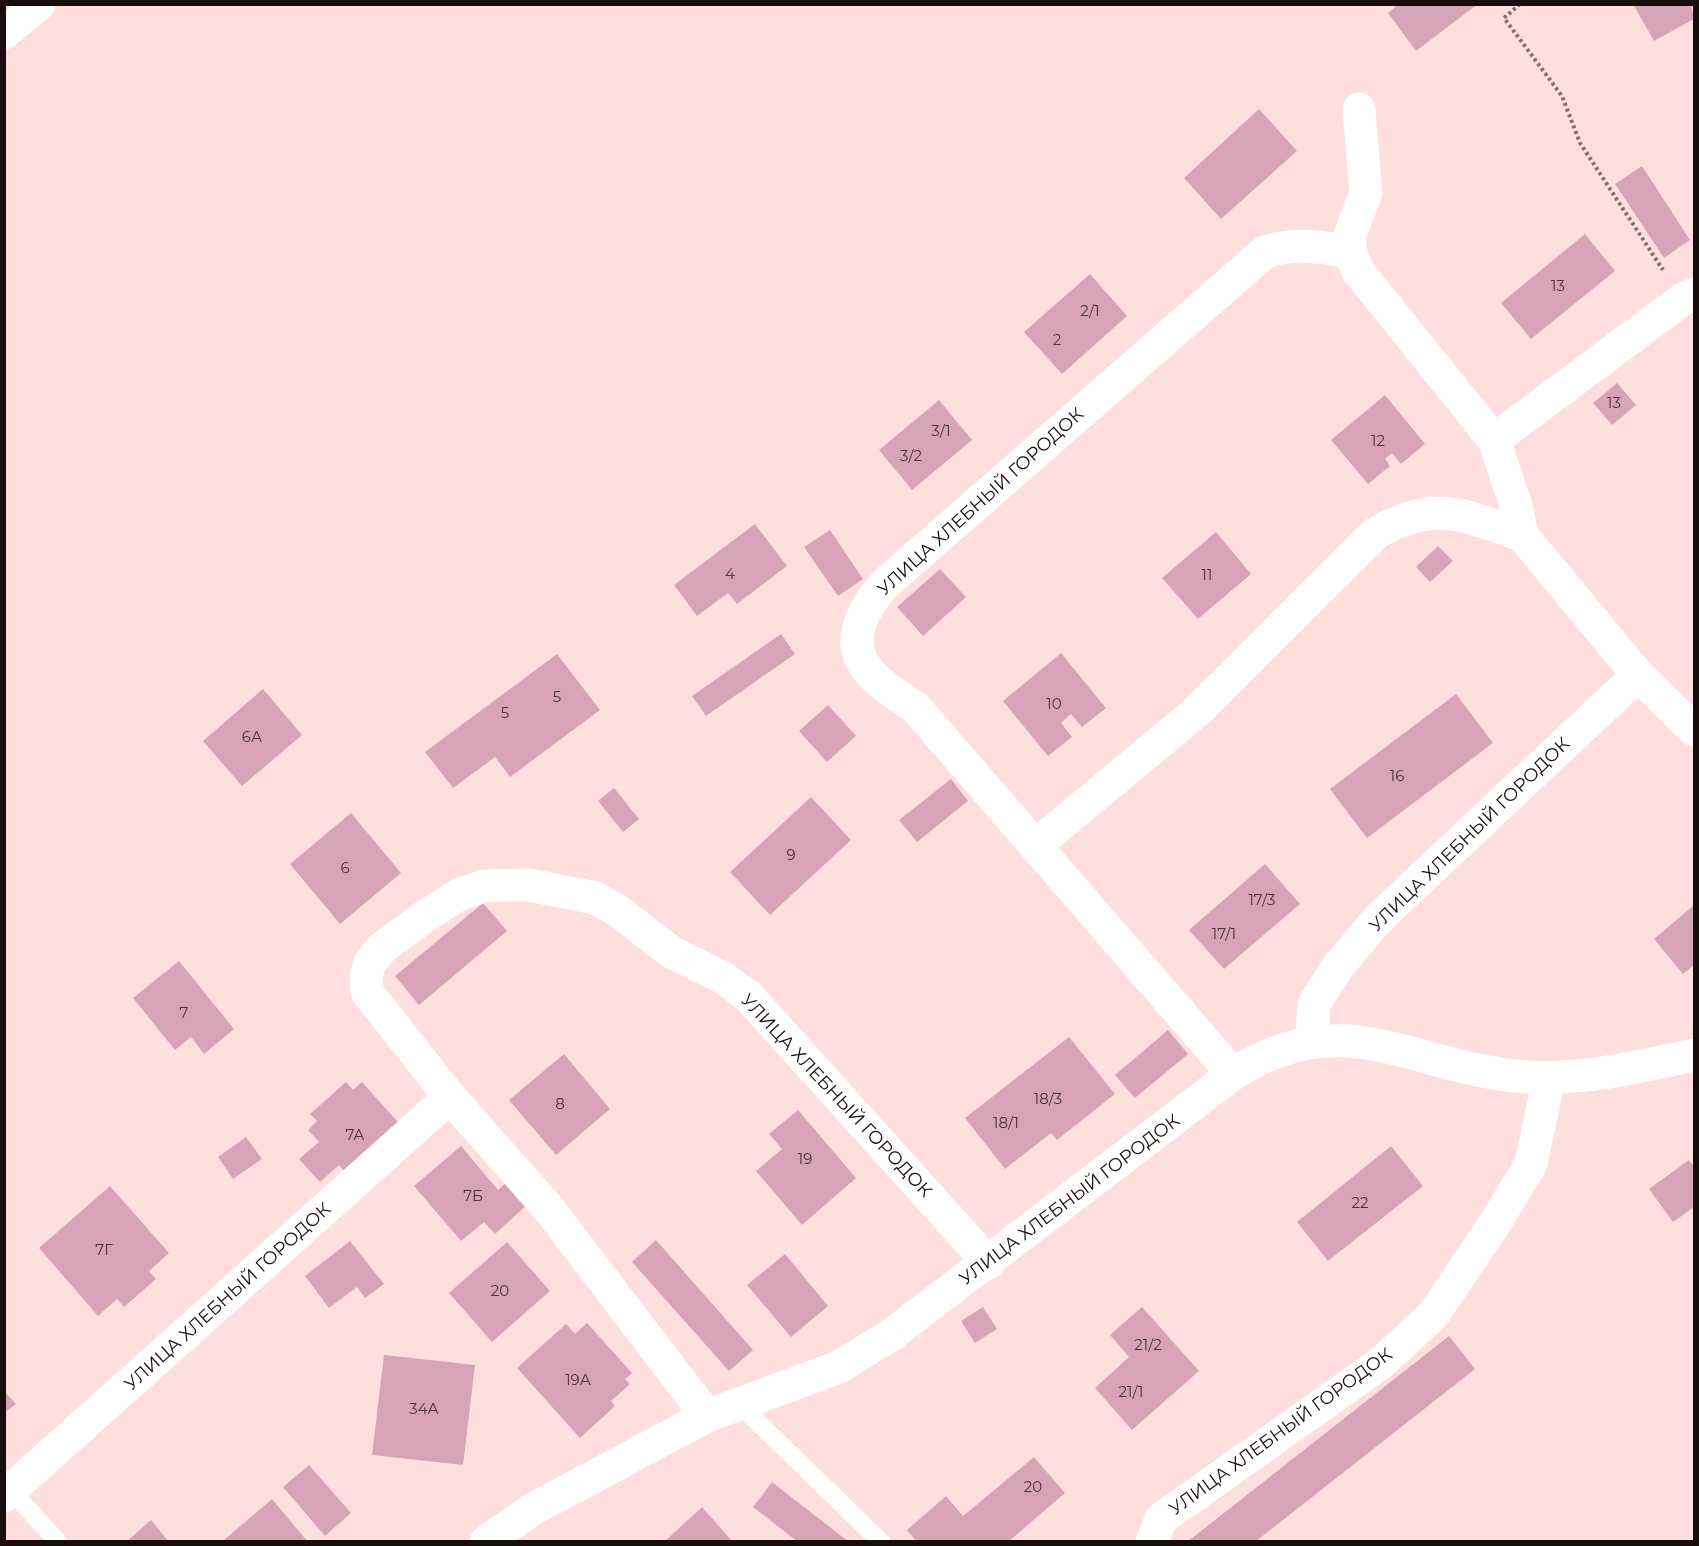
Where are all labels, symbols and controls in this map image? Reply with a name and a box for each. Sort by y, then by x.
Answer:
house number: 13 [1551,278,1565,296]
house number: 2/1 [1080,303,1100,321]
house number: 2 [1053,332,1061,350]
house number: 13 [1607,395,1621,413]
street label: УЛИЦА ХЛЕБНЫЙ ГОРОДОК [873,404,1089,600]
house number: 3/1 [931,423,951,441]
house number: 12 [1371,433,1385,451]
house number: 3/2 [900,448,922,466]
house number: 4 [725,566,735,584]
house number: 11 [1202,567,1212,585]
house number: 5 [553,689,561,707]
house number: 10 [1046,696,1062,714]
house number: 5 [501,705,509,723]
house number: 6А [242,729,262,747]
street label: УЛИЦА ХЛЕБНЫЙ ГОРОДОК [1365,733,1575,937]
house number: 16 [1390,768,1404,786]
house number: 9 [786,847,796,865]
house number: 6 [340,860,350,878]
house number: 17/3 [1248,892,1276,910]
house number: 17/1 [1212,926,1236,944]
street label: УЛИЦА ХЛЕБНЫЙ ГОРОДОК [736,990,936,1202]
house number: 7 [180,1005,188,1023]
house number: 18/3 [1034,1091,1062,1109]
house number: 8 [555,1096,565,1114]
street label: УЛИЦА ХЛЕБНЫЙ ГОРОДОК [956,1110,1184,1290]
house number: 18/1 [993,1115,1019,1133]
house number: 7А [345,1127,365,1145]
house number: 19 [798,1151,812,1169]
house number: 7Б [463,1188,483,1206]
house number: 22 [1351,1195,1369,1213]
street label: УЛИЦА ХЛЕБНЫЙ ГОРОДОК [120,1199,336,1395]
house number: 7Г [95,1242,113,1260]
house number: 20 [491,1283,509,1301]
house number: 21/2 [1134,1337,1162,1355]
street label: УЛИЦА ХЛЕБНЫЙ ГОРОДОК [1165,1344,1397,1520]
house number: 19А [565,1372,591,1390]
house number: 21/1 [1119,1384,1143,1402]
house number: 34А [409,1401,439,1419]
house number: 20 [1024,1479,1042,1497]

